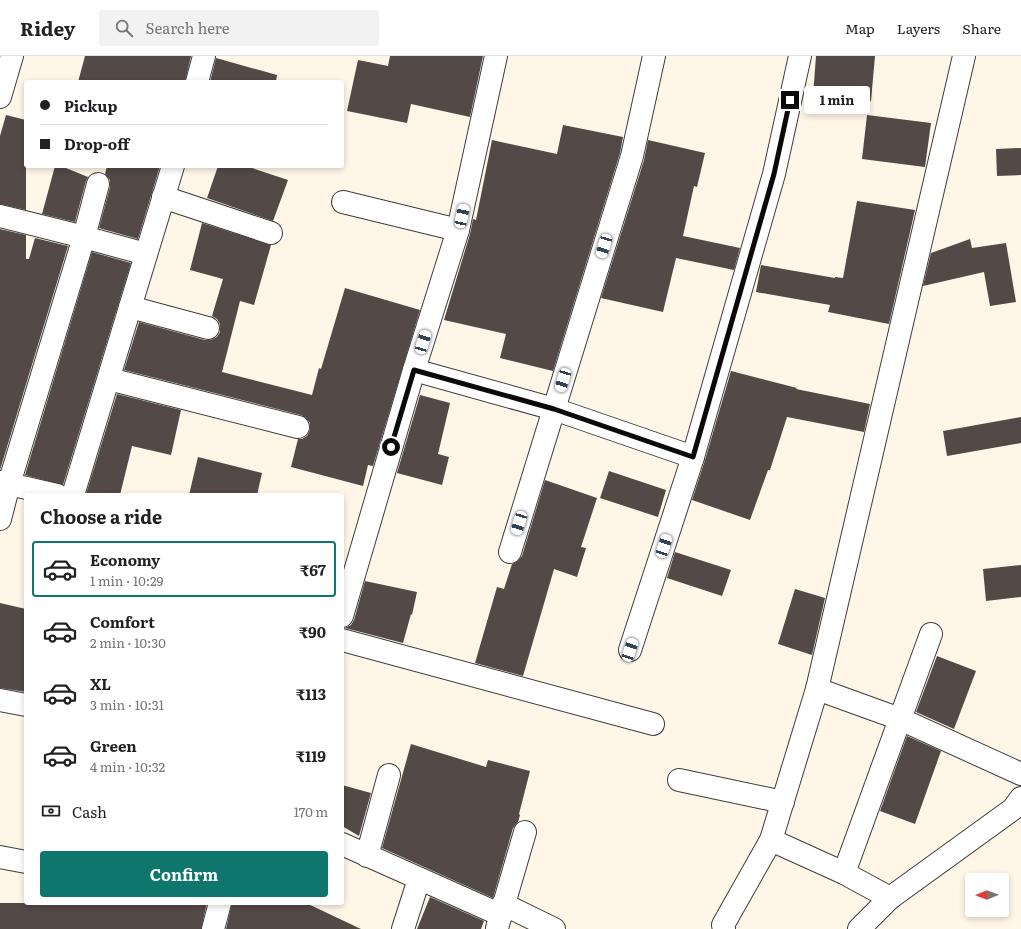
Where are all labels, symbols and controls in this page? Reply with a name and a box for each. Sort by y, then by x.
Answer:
search box [99,10,379,46]
text: Ridey [20,14,75,42]
text: Search here [145,16,230,39]
icon: search [113,17,135,39]
text: Map [845,18,875,38]
text: Layers [897,18,940,38]
text: Share [962,18,1001,38]
callout: 1 min [804,86,870,114]
text: 1 min [820,90,854,109]
route end [781,91,799,109]
text: Pickup [64,94,117,117]
text: Drop-off [64,132,129,155]
car [454,203,470,229]
car [595,233,613,259]
car [414,329,432,355]
car [554,367,572,393]
route start [382,438,400,456]
text: Choose a ride [40,503,162,530]
car [510,510,528,536]
car [655,533,673,559]
text: Economy [90,548,160,571]
icon: car [42,551,78,587]
text: ₹67 [300,558,326,581]
text: 1 min · 10:29 [90,571,163,590]
text: Comfort [90,610,155,633]
icon: car [42,613,78,649]
text: ₹90 [299,620,326,643]
text: 2 min · 10:30 [90,633,166,652]
car [621,637,639,663]
text: XL [90,672,111,695]
icon: car [42,675,78,711]
text: ₹113 [296,682,326,705]
text: 3 min · 10:31 [90,695,164,714]
text: Green [90,734,137,757]
icon: car [42,737,78,773]
text: ₹119 [296,744,326,767]
text: 4 min · 10:32 [90,757,165,776]
icon: cash [40,800,62,822]
text: Cash [72,800,107,823]
text: 170 m [294,802,328,821]
button: Confirm [40,851,328,897]
north arrow [965,873,1009,917]
map controls [965,873,1009,917]

